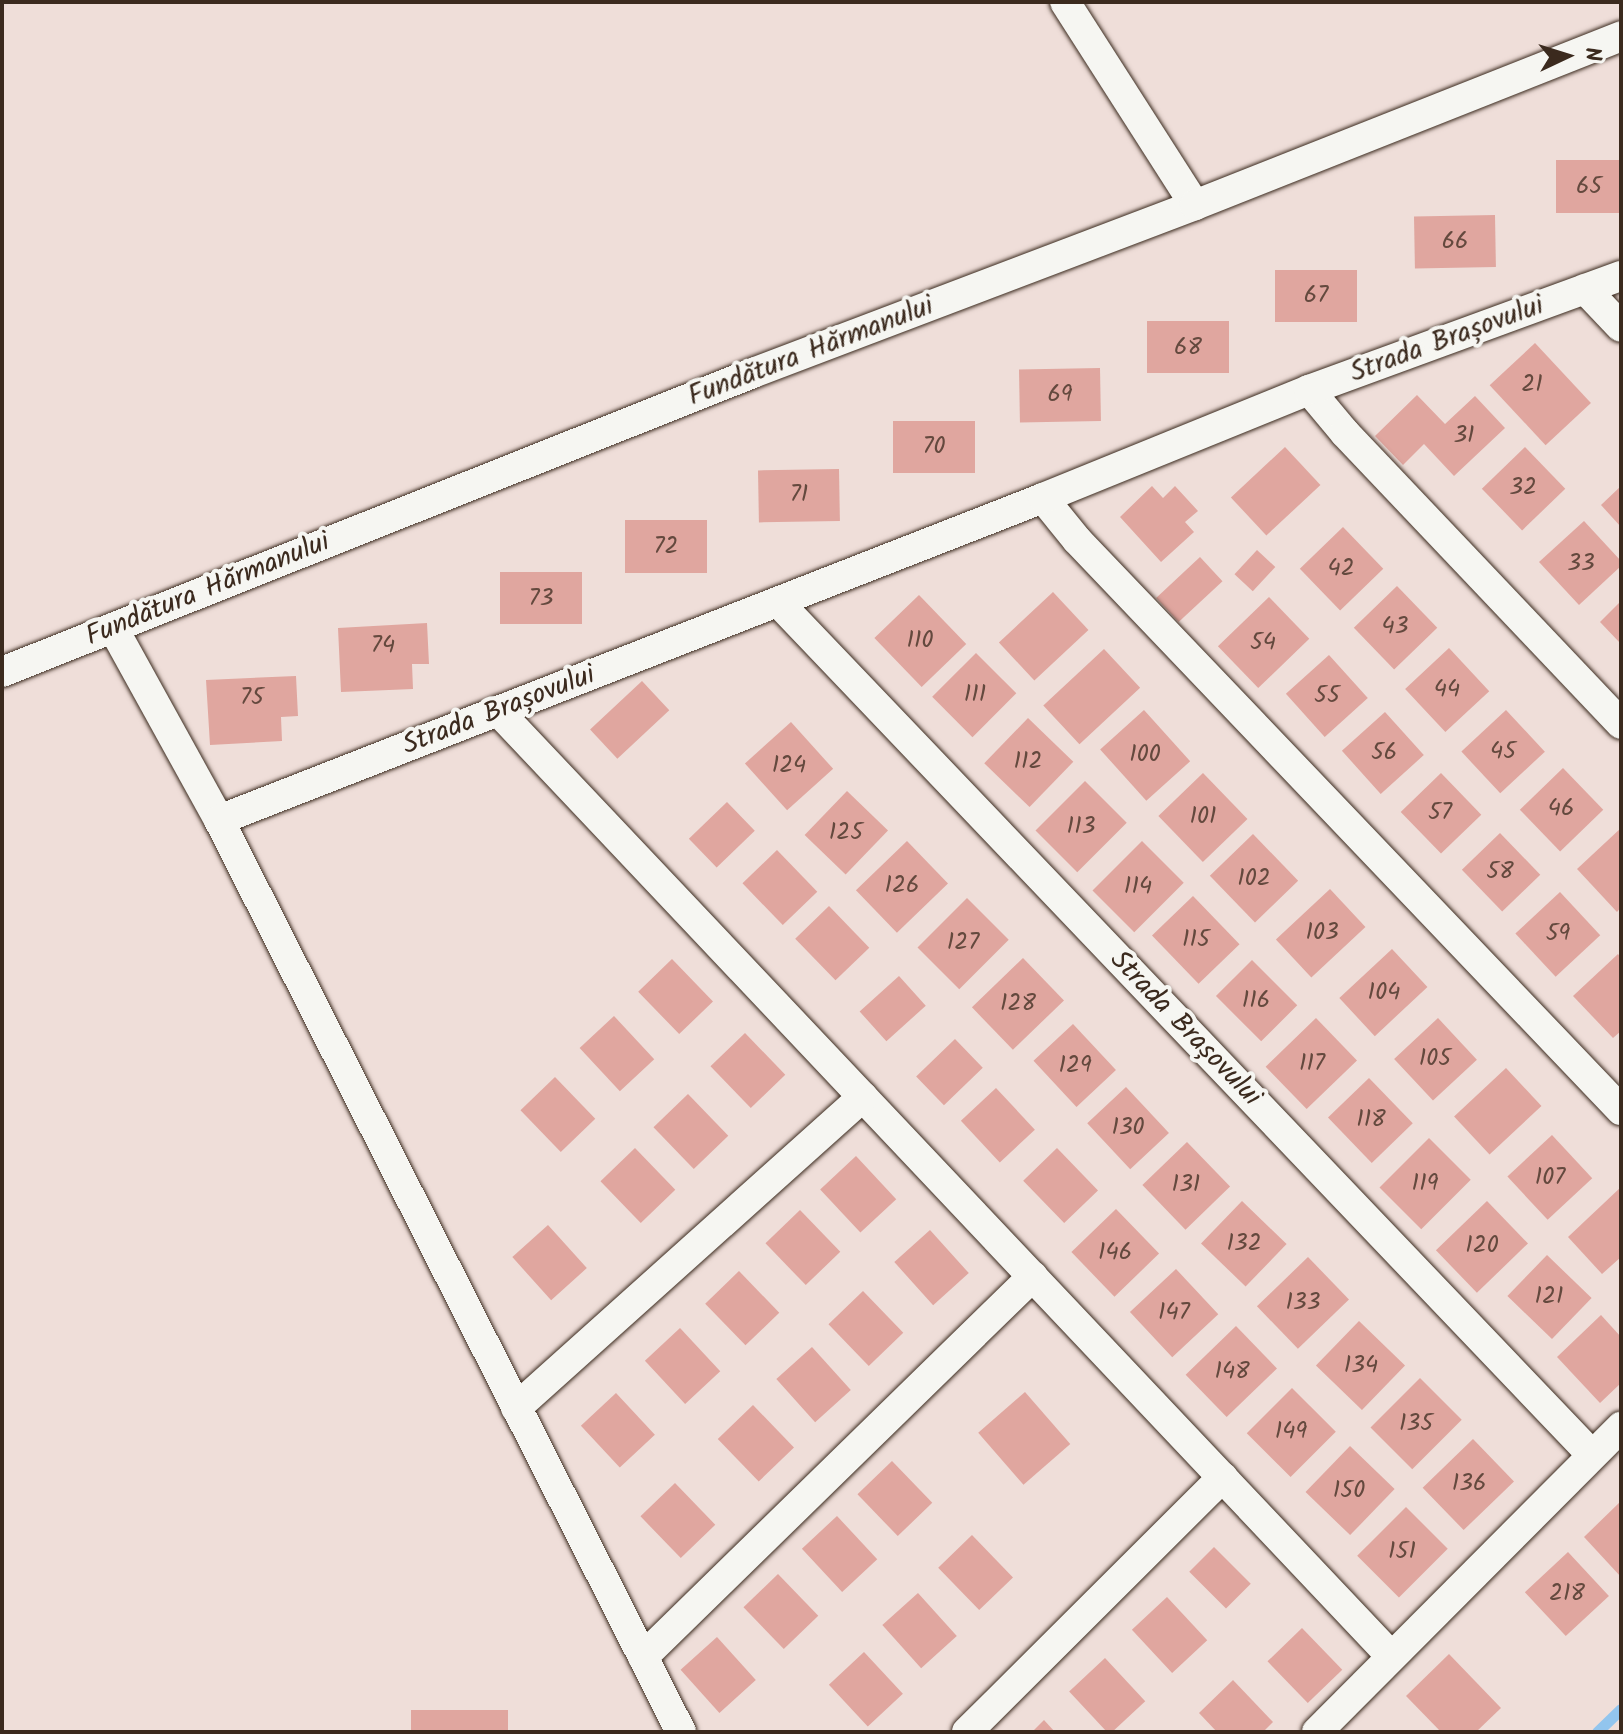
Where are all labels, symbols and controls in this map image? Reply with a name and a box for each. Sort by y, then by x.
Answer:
north arrow [1527,16,1607,96]
text: N [1573,46,1609,62]
house number: 65 [1576,173,1602,201]
house number: 66 [1442,228,1468,256]
house number: 67 [1304,282,1328,310]
street label: Strada Brașovului [1346,289,1548,391]
street label: Fundătura Hărmanului [684,290,938,414]
house number: 68 [1174,334,1202,362]
house number: 21 [1521,371,1543,399]
house number: 69 [1047,381,1073,409]
house number: 31 [1453,422,1475,450]
house number: 70 [922,433,946,461]
house number: 32 [1509,474,1537,502]
house number: 71 [790,481,808,509]
street label: Fundătura Hărmanului [81,526,335,654]
house number: 72 [653,533,679,561]
house number: 33 [1567,550,1595,578]
house number: 42 [1327,555,1355,583]
house number: 73 [529,585,553,613]
house number: 43 [1382,613,1408,641]
house number: 110 [906,627,934,655]
house number: 54 [1250,629,1276,657]
house number: 74 [371,632,395,660]
street label: Strada Brașovului [398,659,600,763]
house number: 44 [1434,676,1460,704]
house number: 111 [964,681,986,709]
house number: 55 [1314,682,1340,710]
house number: 75 [240,684,264,712]
house number: 45 [1490,738,1516,766]
house number: 56 [1371,739,1397,767]
house number: 100 [1129,741,1161,769]
house number: 112 [1013,748,1043,776]
house number: 124 [772,752,806,780]
house number: 46 [1548,795,1574,823]
house number: 57 [1428,799,1452,827]
house number: 101 [1189,803,1217,831]
house number: 113 [1067,813,1095,841]
house number: 125 [829,819,863,847]
house number: 58 [1486,858,1514,886]
house number: 102 [1237,865,1271,893]
house number: 126 [885,872,919,900]
house number: 114 [1124,873,1152,901]
house number: 103 [1305,919,1339,947]
house number: 59 [1546,920,1570,948]
house number: 115 [1182,926,1210,954]
house number: 127 [947,929,979,957]
street label: Strada Brașovului [1102,944,1268,1114]
house number: 104 [1368,979,1400,1007]
house number: 116 [1242,987,1270,1015]
house number: 128 [1000,990,1036,1018]
house number: 105 [1419,1045,1451,1073]
house number: 117 [1299,1050,1325,1078]
house number: 129 [1058,1052,1092,1080]
house number: 118 [1356,1106,1386,1134]
house number: 130 [1111,1114,1145,1142]
house number: 107 [1535,1164,1565,1192]
house number: 119 [1412,1170,1438,1198]
house number: 131 [1172,1171,1200,1199]
house number: 132 [1226,1230,1262,1258]
house number: 120 [1465,1232,1499,1260]
house number: 146 [1098,1239,1132,1267]
house number: 121 [1534,1283,1564,1311]
house number: 133 [1286,1289,1320,1317]
house number: 147 [1158,1299,1190,1327]
house number: 134 [1344,1352,1378,1380]
house number: 148 [1214,1358,1250,1386]
house number: 135 [1399,1410,1433,1438]
house number: 149 [1275,1418,1307,1446]
house number: 136 [1452,1470,1486,1498]
house number: 150 [1333,1477,1365,1505]
house number: 151 [1388,1538,1416,1566]
house number: 218 [1549,1580,1585,1608]

